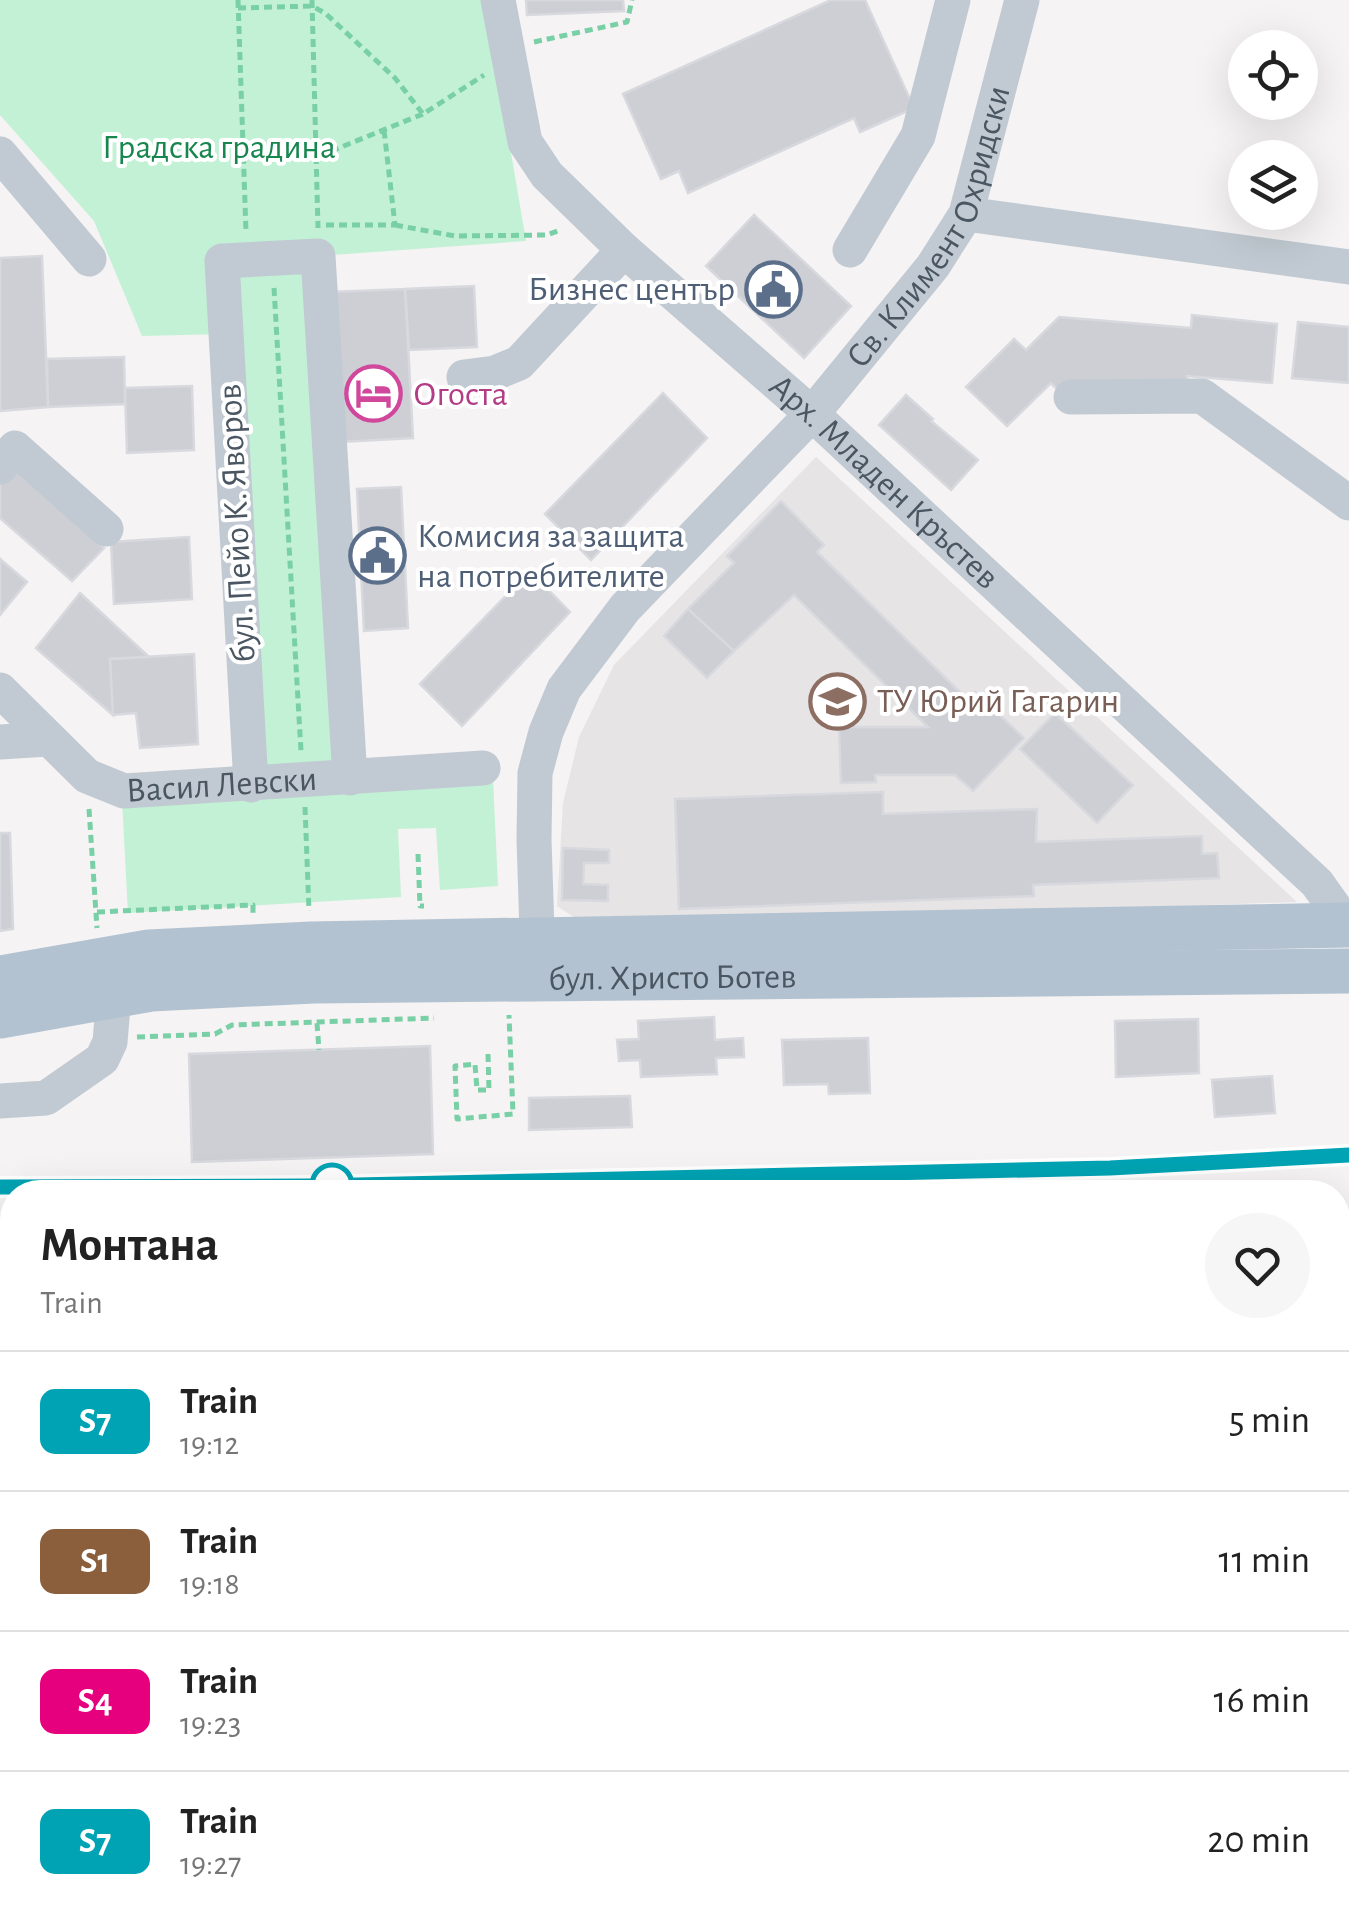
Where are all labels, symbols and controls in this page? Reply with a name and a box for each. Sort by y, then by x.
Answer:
map controls [1228,30,1318,230]
button: locate [1228,30,1318,120]
street label: Св. Климент Охридски [840,82,1016,374]
park label: Градска градина [102,130,336,165]
button: layers [1228,140,1318,230]
public building icon: Бизнес център [744,259,804,319]
place label: Бизнес център [528,272,735,307]
hotel icon: Огоста [344,364,404,424]
street label: Арх. Младен Кръстев [763,368,1006,595]
place label: Огоста [413,377,508,412]
street label: бул. Пейо К. Яворов [212,383,262,663]
place label: Комисия за защита на потребителите [417,519,684,594]
public building icon: Комисия за защита на потребителите [348,526,408,586]
school or university icon: ТУ Юрий Гагарин [808,671,868,731]
place label: ТУ Юрий Гагарин [877,684,1119,719]
street label: Васил Левски [125,761,318,808]
street label: бул. Христо Ботев [548,959,797,996]
unlabelled marker [311,1164,353,1206]
button: heart [1205,1213,1310,1318]
text: Монтана [40,1222,219,1270]
text: Train [40,1287,103,1319]
text: Train [180,1383,258,1421]
text: 5 min [1229,1402,1310,1440]
text: S7 [79,1404,111,1439]
text: 19:12 [180,1428,239,1460]
text: Train [180,1523,258,1561]
text: 11 min [1218,1542,1310,1580]
text: S1 [80,1544,110,1579]
text: 19:18 [180,1568,240,1600]
text: Train [180,1663,258,1701]
text: 16 min [1214,1682,1310,1720]
text: S4 [77,1684,113,1719]
text: 19:23 [180,1708,241,1740]
text: Train [180,1803,258,1841]
text: 20 min [1207,1822,1310,1860]
text: S7 [79,1824,111,1859]
text: 19:27 [180,1848,241,1880]

